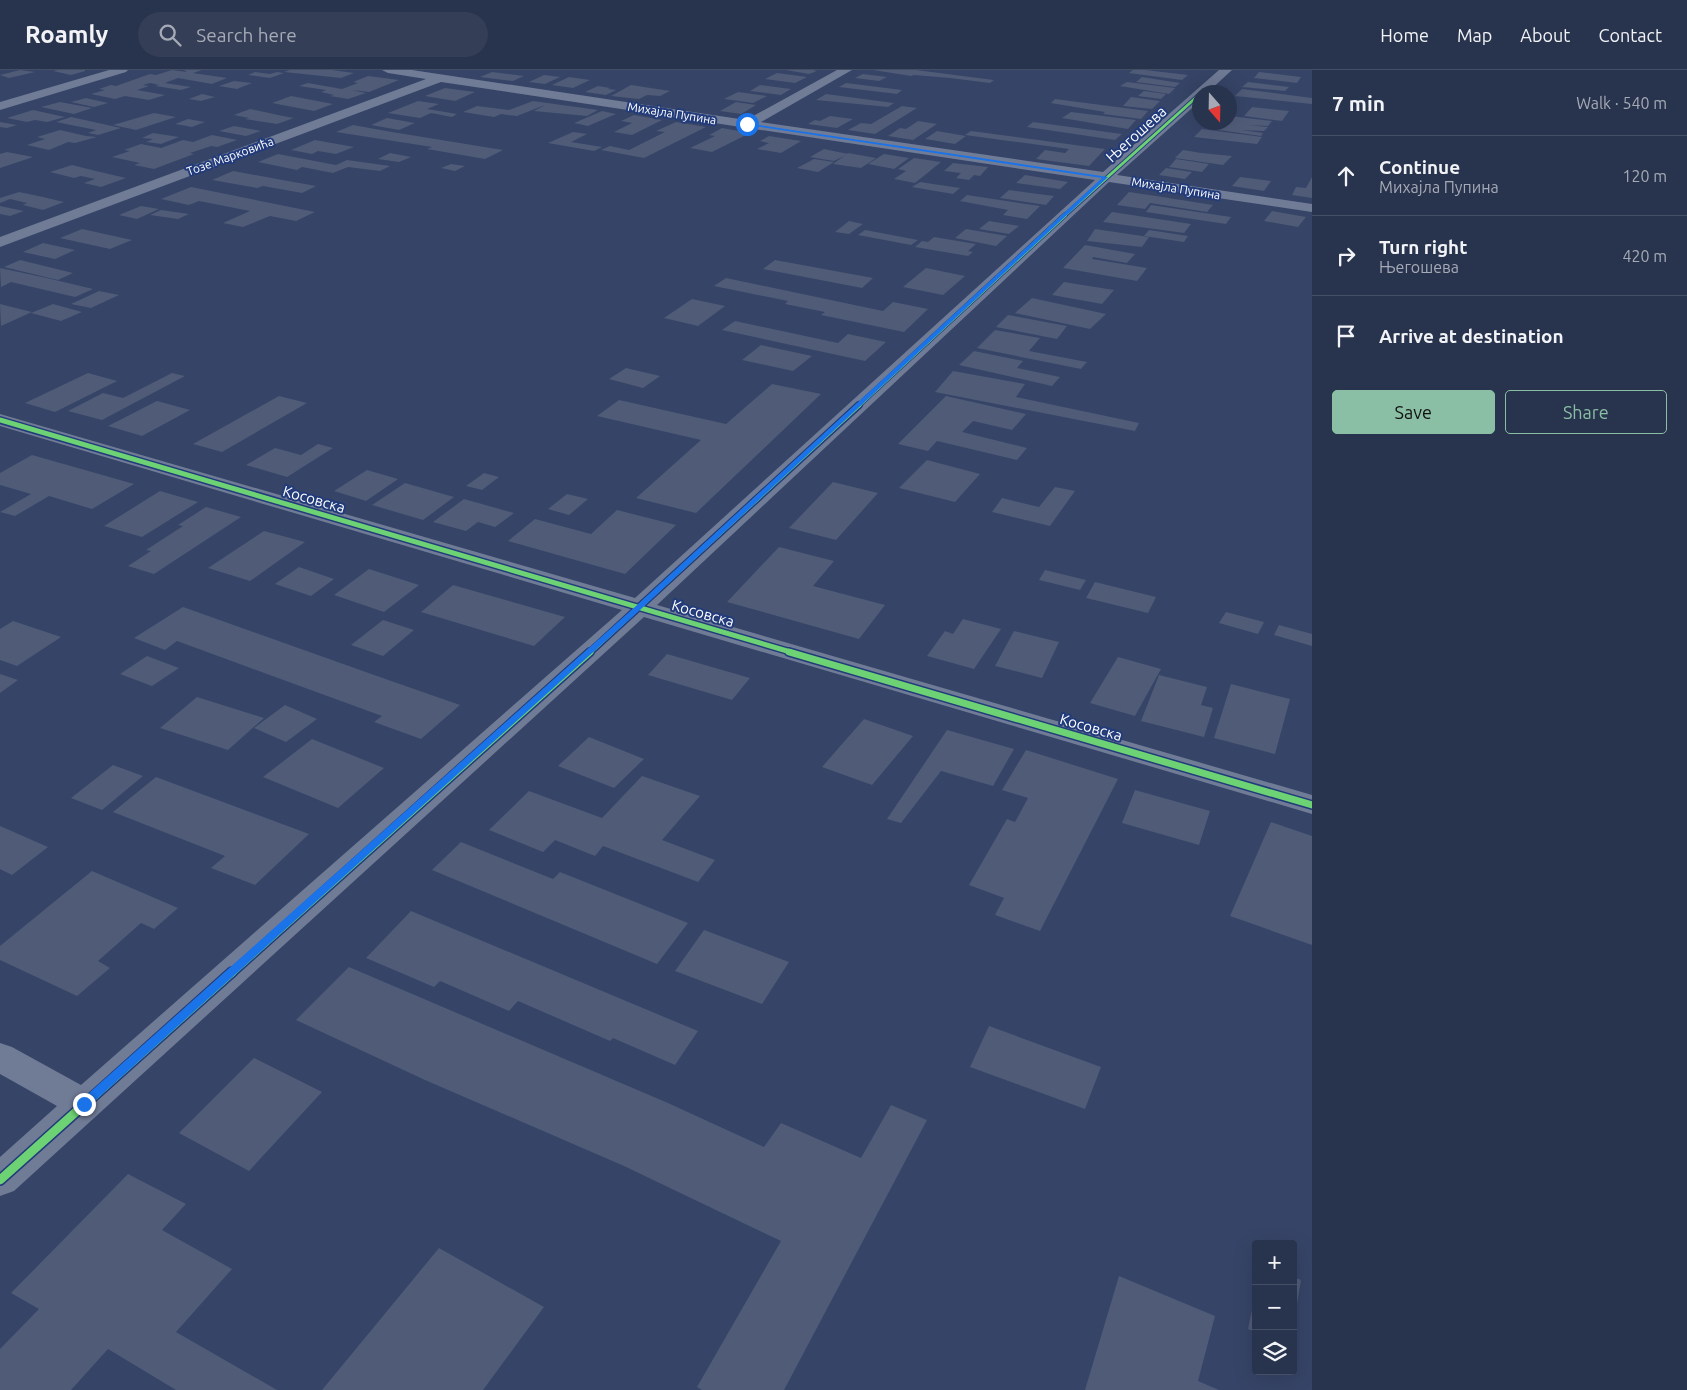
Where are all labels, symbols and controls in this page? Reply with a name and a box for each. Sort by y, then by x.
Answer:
search box [138,12,488,57]
text: Roamly [25,21,108,48]
icon: search [156,21,184,49]
text: Search here [196,24,297,46]
text: Home [1380,25,1429,45]
text: Map [1457,25,1492,45]
text: About [1520,25,1570,45]
text: Contact [1598,25,1662,45]
north arrow [1192,85,1237,130]
text: 7 min [1332,91,1385,115]
text: Walk · 540 m [1576,94,1667,112]
street label: Михајла Пупина [627,100,717,126]
street label: Његошева [1102,103,1170,165]
route start [736,113,759,136]
street label: Тозе Марковића [185,134,275,178]
text: Continue [1379,156,1460,178]
icon: ahead [1332,162,1360,190]
text: 120 m [1622,167,1667,185]
street label: Михајла Пупина [1131,175,1221,201]
text: Михајла Пупина [1379,178,1499,196]
text: Turn right [1379,236,1467,258]
icon: right [1332,242,1360,270]
text: 420 m [1622,247,1667,265]
text: Његошева [1379,258,1459,276]
icon: arrive [1332,322,1360,350]
text: Arrive at destination [1379,325,1564,347]
button: Save [1332,390,1495,434]
button: Share [1505,390,1667,434]
street label: Косовска [281,482,347,516]
street label: Косовска [670,596,736,630]
street label: Косовска [1058,710,1124,744]
route end [73,1093,96,1116]
map controls [1252,1240,1297,1375]
button: + [1252,1240,1297,1285]
button: − [1252,1285,1297,1330]
button: layers [1252,1330,1297,1375]

